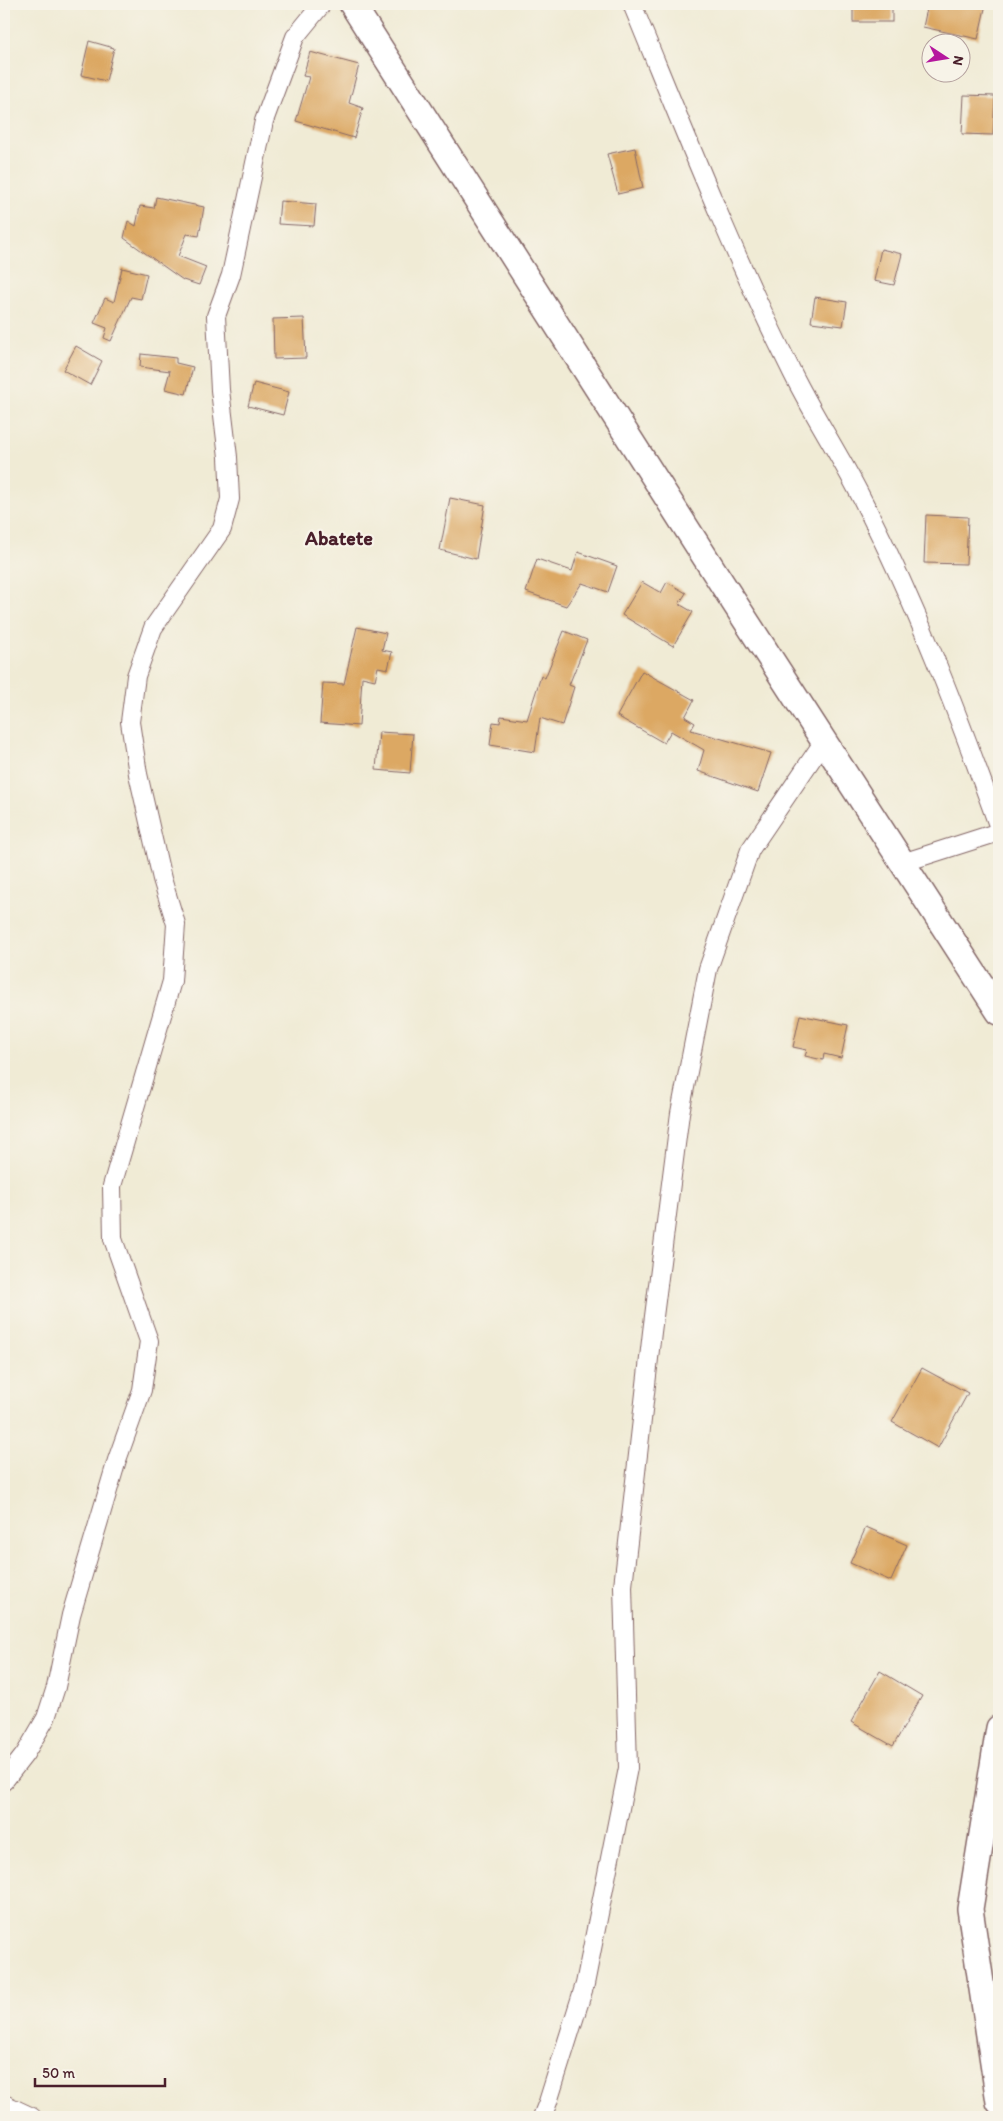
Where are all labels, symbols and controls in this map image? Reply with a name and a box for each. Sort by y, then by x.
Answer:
north arrow [920,32,970,82]
text: N [949,54,968,67]
district label: Abatete [304,526,373,550]
scale bar [35,2056,165,2088]
text: 50 m [42,2064,75,2082]

